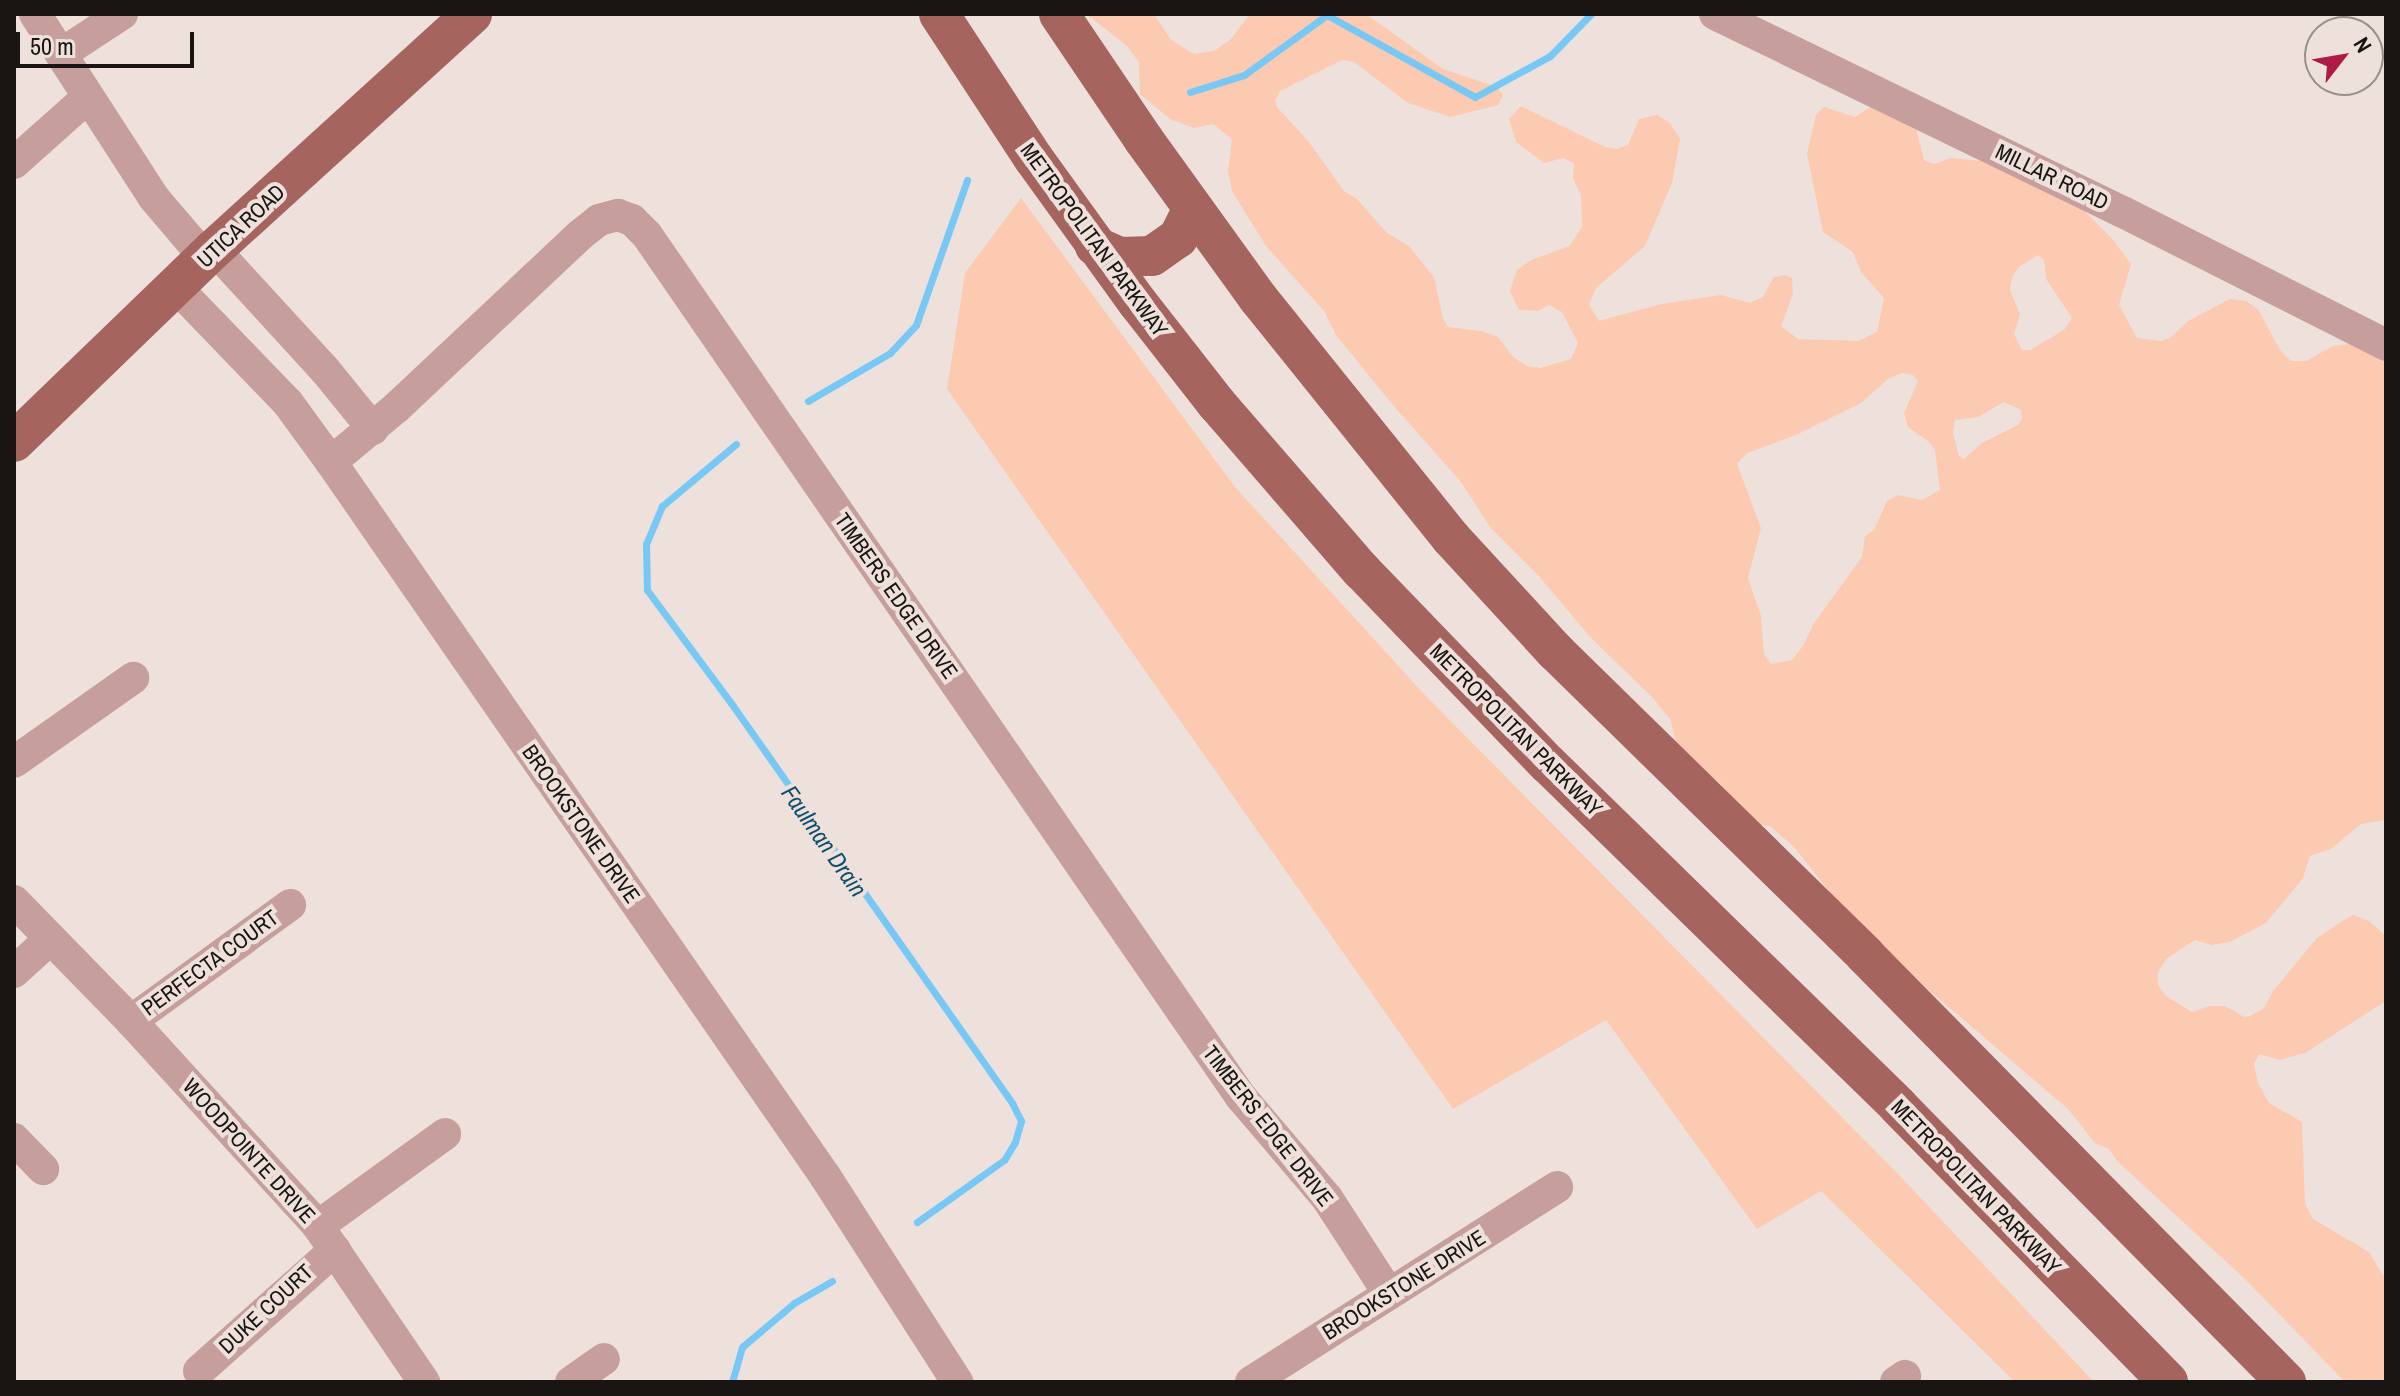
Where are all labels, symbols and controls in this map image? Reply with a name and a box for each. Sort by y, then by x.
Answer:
scale bar [20,16,198,66]
north arrow [2304,16,2384,96]
text: 50 m [30,30,74,62]
text: N [2347,31,2379,58]
street label: METROPOLITAN PARKWAY [1015,138,1173,342]
street label: MILLAR ROAD [1991,138,2113,216]
street label: UTICA ROAD [191,178,291,274]
street label: TIMBERS EDGE DRIVE [829,508,963,684]
street label: METROPOLITAN PARKWAY [1424,638,1608,822]
street label: BROOKSTONE DRIVE [517,740,645,908]
water label: Faulman Drain [775,780,873,902]
street label: PERFECTA COURT [136,904,284,1022]
street label: TIMBERS EDGE DRIVE [1197,1040,1339,1212]
street label: WOODPOINTE DRIVE [177,1073,321,1229]
street label: METROPOLITAN PARKWAY [1886,1094,2066,1280]
street label: BROOKSTONE DRIVE [1318,1224,1490,1346]
street label: DUKE COURT [213,1259,319,1359]

